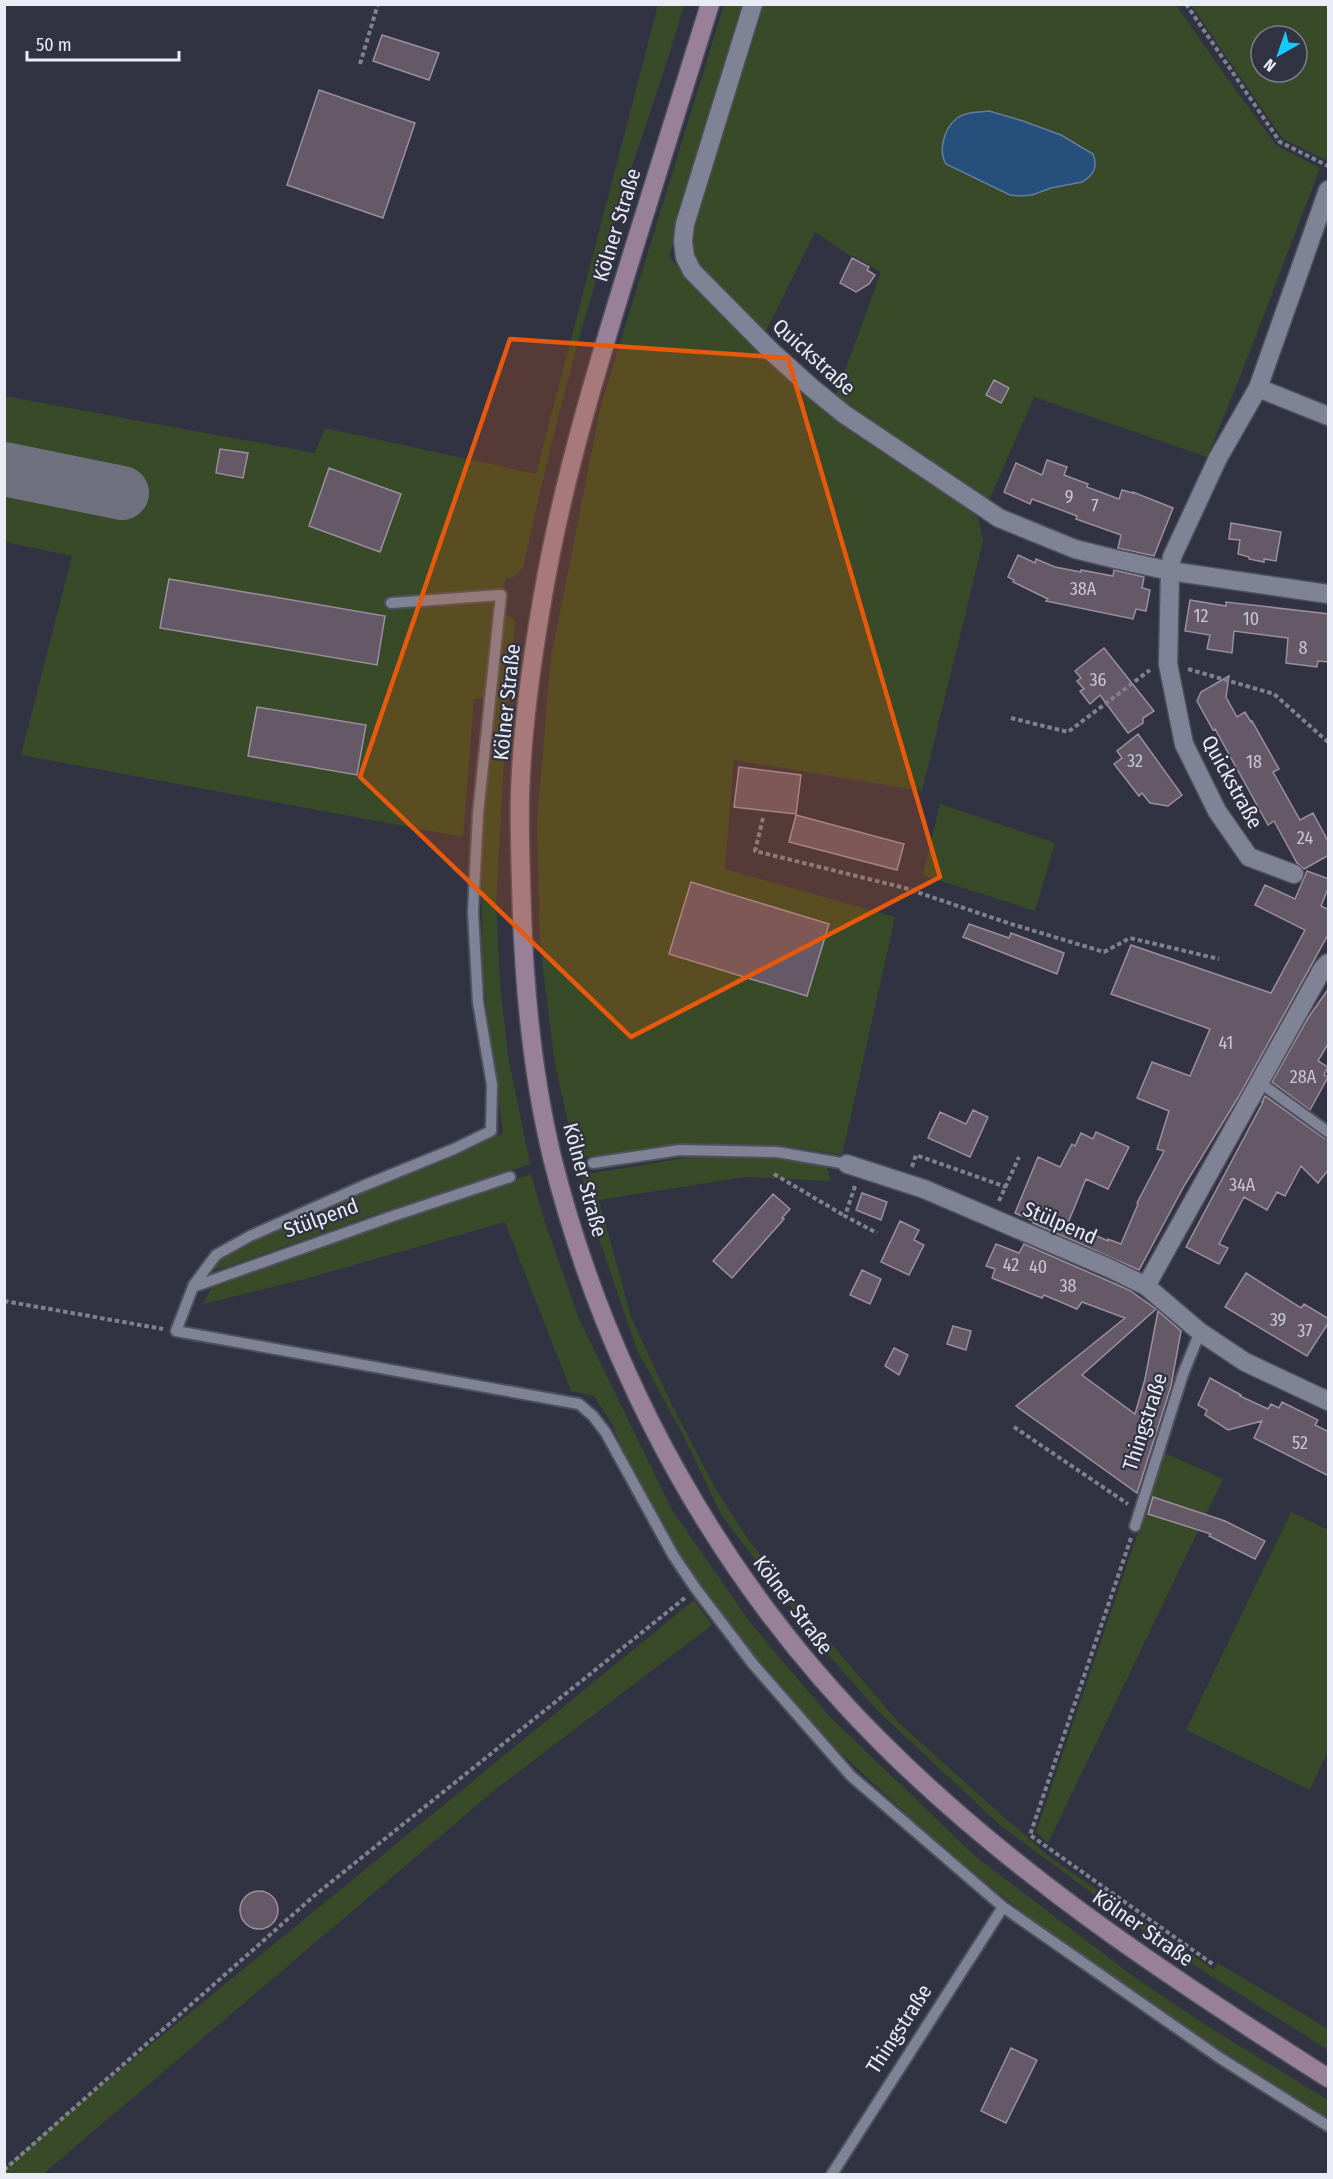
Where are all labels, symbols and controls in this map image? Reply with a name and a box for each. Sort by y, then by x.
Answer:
scale bar [27,24,178,62]
north arrow [1249,24,1309,84]
text: 50 m [36,34,72,56]
text: N [1260,55,1279,75]
street label: Kölner Straße [587,165,647,285]
street label: Quickstraße [767,313,861,401]
house number: 9 [1065,486,1073,508]
house number: 7 [1091,495,1099,517]
house number: 38A [1070,578,1097,600]
house number: 12 [1194,605,1209,627]
house number: 10 [1243,608,1259,630]
house number: 8 [1299,637,1308,659]
street label: Kölner Straße [488,642,526,762]
house number: 36 [1089,669,1107,691]
street label: Quickstraße [1196,731,1268,833]
house number: 32 [1127,750,1143,772]
house number: 18 [1246,751,1262,773]
house number: 24 [1297,827,1313,849]
house number: 41 [1219,1032,1233,1054]
house number: 28A [1290,1066,1317,1088]
street label: Kölner Straße [557,1120,613,1240]
house number: 34A [1229,1174,1256,1196]
street label: Stülpend [280,1192,362,1244]
street label: Stülpend [1019,1196,1101,1250]
house number: 42 [1003,1254,1019,1276]
house number: 40 [1029,1256,1047,1278]
house number: 38 [1059,1275,1077,1297]
house number: 39 [1270,1309,1286,1331]
house number: 37 [1297,1320,1313,1342]
street label: Thingstraße [1117,1370,1173,1474]
house number: 52 [1292,1432,1308,1454]
street label: Kölner Straße [747,1550,839,1660]
street label: Kölner Straße [1088,1884,1198,1972]
street label: Thingstraße [861,1979,937,2079]

